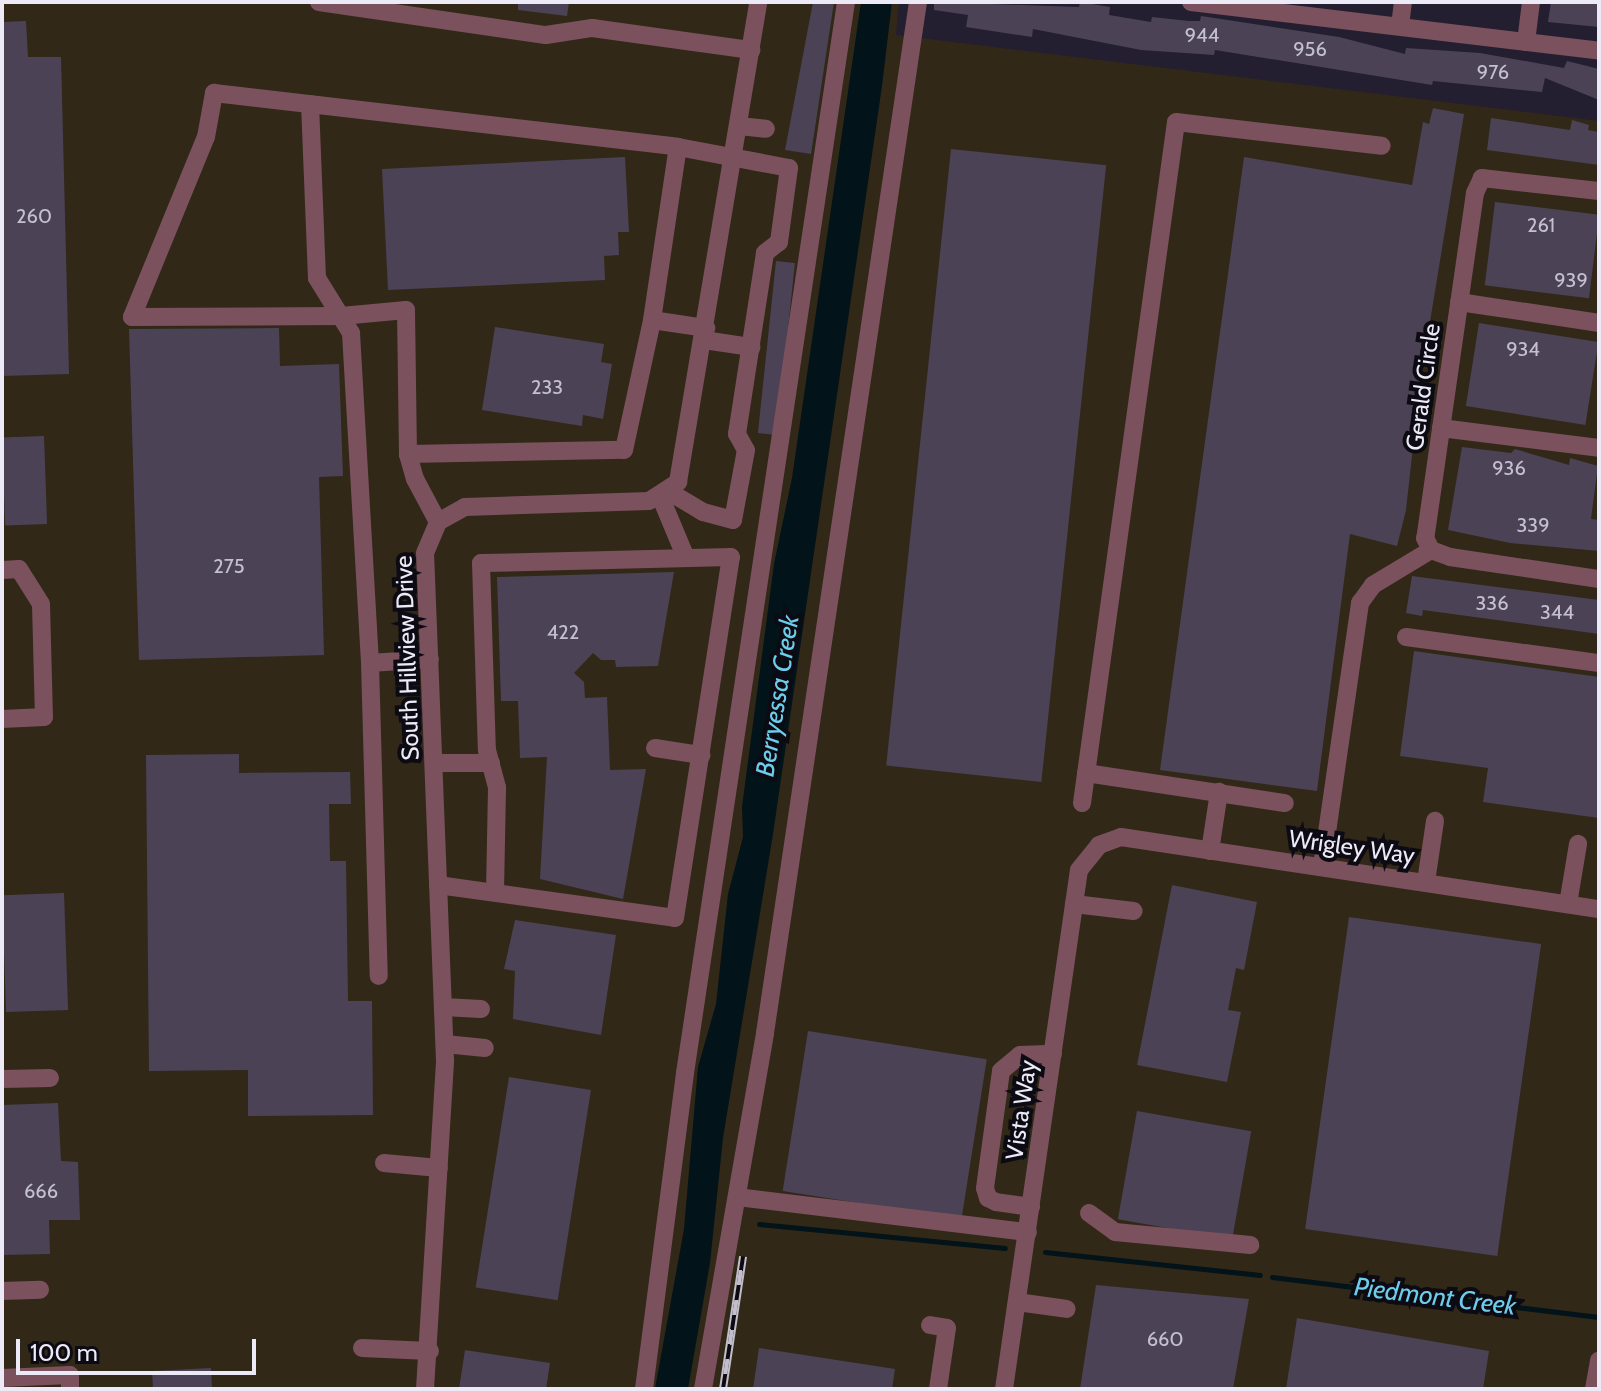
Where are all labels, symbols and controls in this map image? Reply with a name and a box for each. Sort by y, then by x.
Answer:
house number: 944 [1185,23,1219,47]
house number: 956 [1293,37,1327,61]
house number: 976 [1477,60,1509,84]
house number: 260 [16,204,52,228]
house number: 261 [1527,213,1555,237]
house number: 939 [1554,268,1588,292]
street label: Gerald Circle [1400,322,1446,452]
house number: 934 [1506,337,1540,361]
house number: 233 [531,375,563,399]
house number: 936 [1492,456,1526,480]
house number: 339 [1517,513,1549,537]
house number: 275 [213,554,245,578]
street label: South Hillview Drive [389,555,425,761]
house number: 336 [1476,591,1508,615]
house number: 344 [1540,600,1574,624]
water label: Berryessa Creek [750,613,806,779]
house number: 422 [547,620,579,644]
street label: Wrigley Way [1287,824,1417,870]
street label: Vista Way [1000,1058,1042,1162]
house number: 666 [24,1179,58,1203]
water label: Piedmont Creek [1352,1272,1518,1322]
scale bar [20,1323,260,1373]
house number: 660 [1147,1327,1183,1351]
text: 100 m [30,1338,98,1367]

